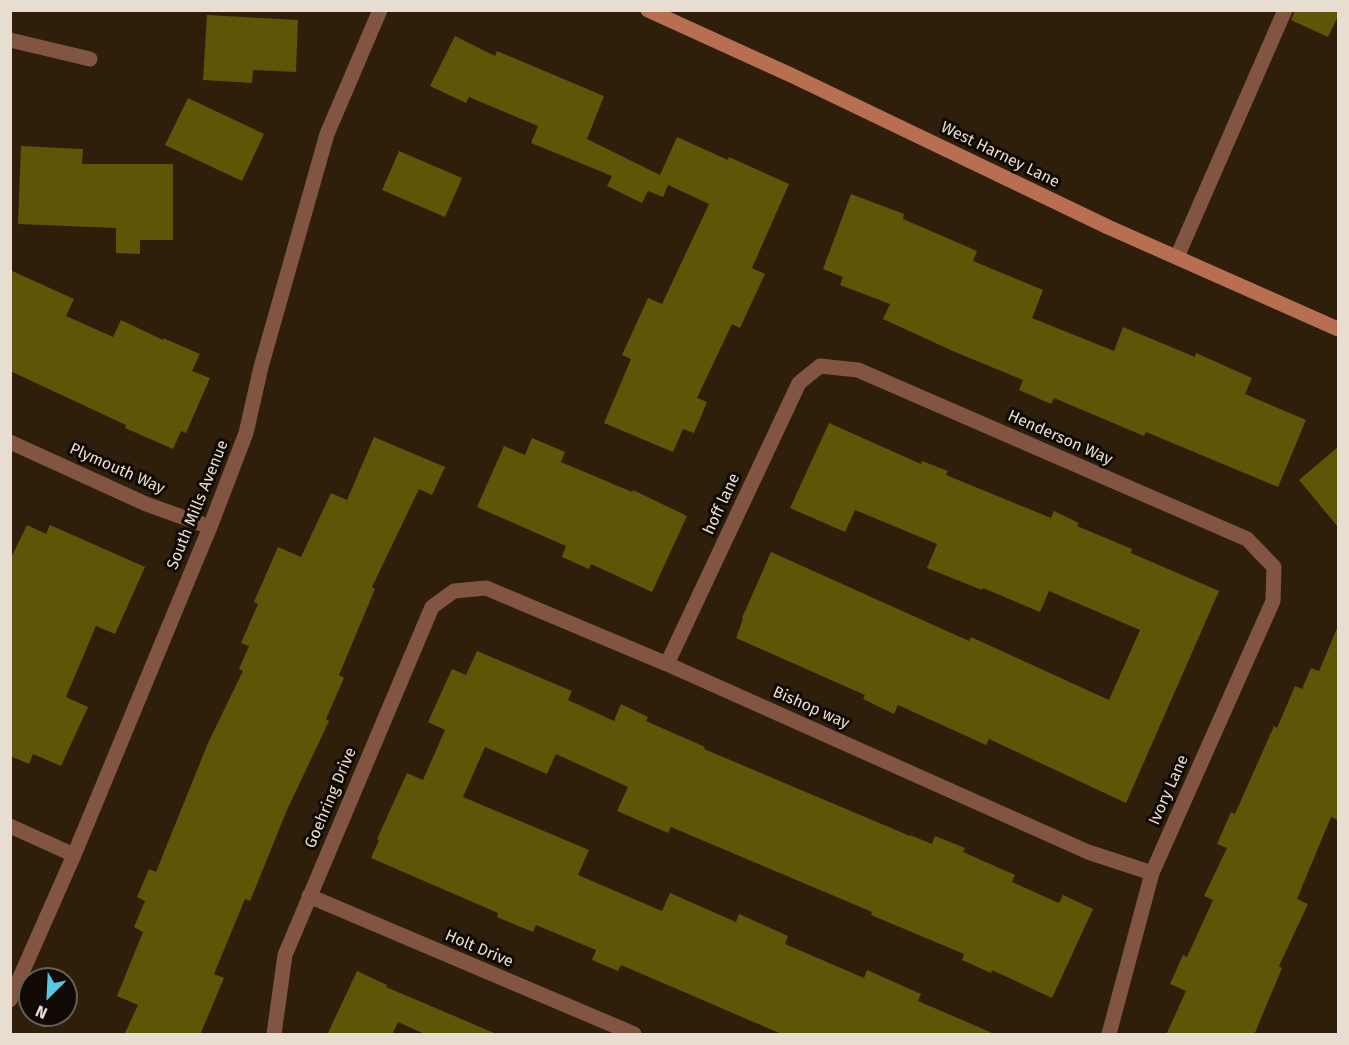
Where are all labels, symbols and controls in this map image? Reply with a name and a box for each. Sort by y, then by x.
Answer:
street label: West Harney Lane [937,118,1063,192]
street label: Henderson Way [1005,406,1115,470]
street label: South Mills Avenue [163,437,233,573]
street label: Plymouth Way [66,439,168,499]
street label: hoff lane [700,470,744,538]
street label: Bishop way [770,683,852,733]
street label: Goehring Drive [301,745,361,851]
street label: Ivory Lane [1145,752,1193,828]
street label: Holt Drive [442,926,516,972]
north arrow [18,967,78,1027]
text: N [33,1001,50,1023]

